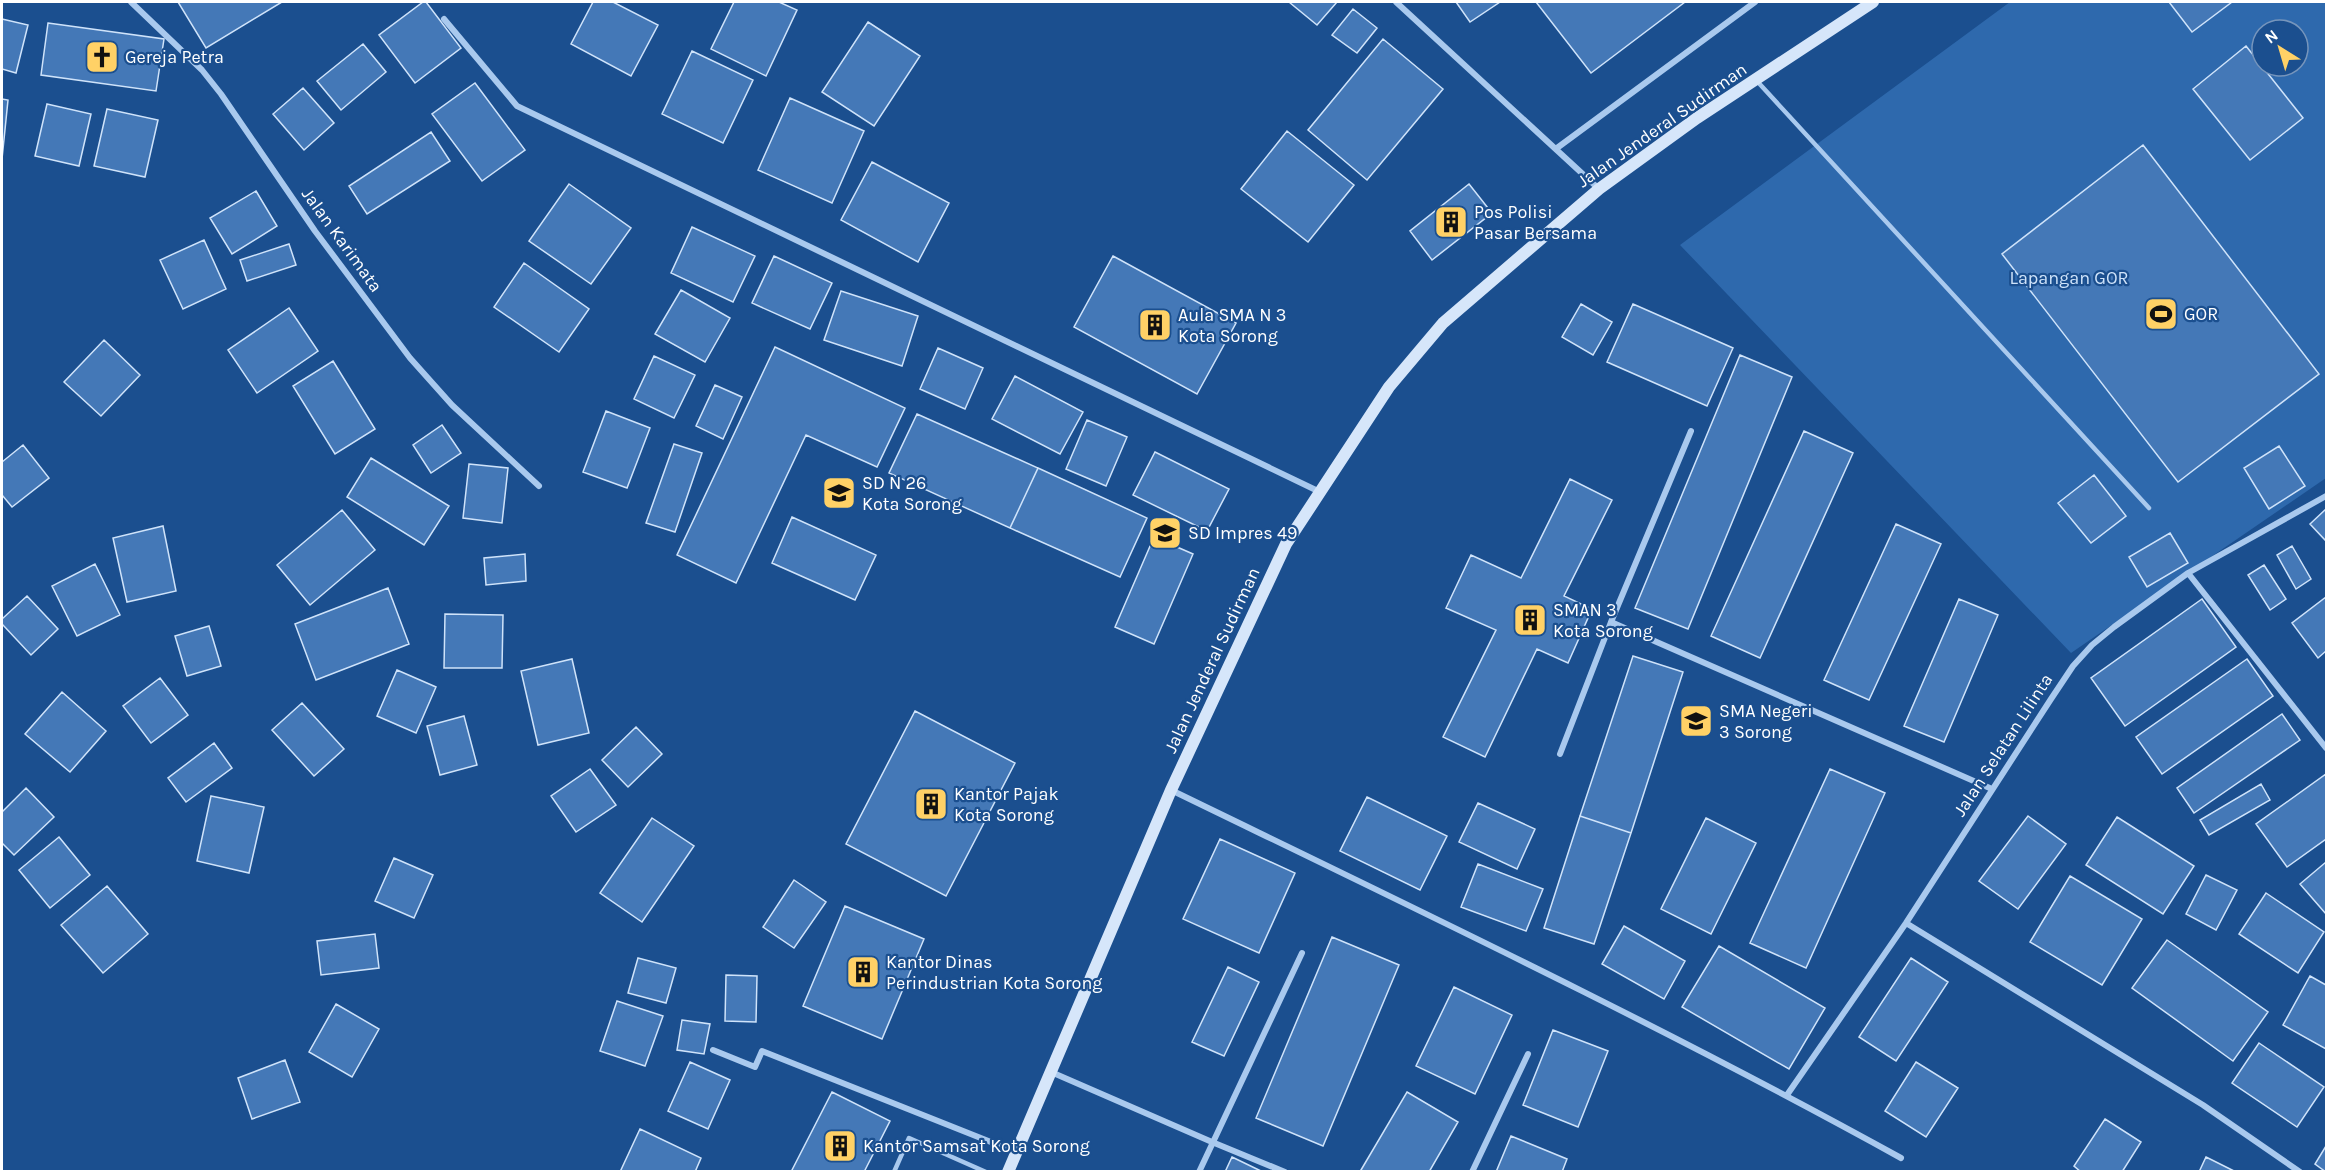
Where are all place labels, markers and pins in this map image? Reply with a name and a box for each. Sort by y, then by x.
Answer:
church icon: Gereja Petra [84,39,120,75]
place label: Gereja Petra [125,46,224,68]
place label: Pos Polisi Pasar Bersama [1474,201,1597,244]
building icon: Pos Polisi Pasar Bersama [1433,204,1469,240]
sports icon: GOR [2143,296,2179,332]
place label: GOR [2184,303,2218,325]
place label: Aula SMA N 3 Kota Sorong [1178,304,1286,347]
building icon: Aula SMA N 3 Kota Sorong [1137,307,1173,343]
place label: SD N 26 Kota Sorong [862,472,962,515]
school or university icon: SD N 26 Kota Sorong [821,475,857,511]
school or university icon: SD Impres 49 [1147,515,1183,551]
place label: SD Impres 49 [1188,522,1297,544]
place label: SMAN 3 Kota Sorong [1553,599,1653,642]
building icon: SMAN 3 Kota Sorong [1512,602,1548,638]
place label: SMA Negeri 3 Sorong [1719,700,1813,743]
school or university icon: SMA Negeri 3 Sorong [1678,703,1714,739]
place label: Kantor Pajak Kota Sorong [954,783,1059,826]
building icon: Kantor Pajak Kota Sorong [913,786,949,822]
place label: Kantor Dinas Perindustrian Kota Sorong [886,951,1102,994]
building icon: Kantor Dinas Perindustrian Kota Sorong [845,954,881,990]
building icon: Kantor Samsat Kota Sorong [822,1128,858,1164]
place label: Kantor Samsat Kota Sorong [863,1135,1090,1157]

